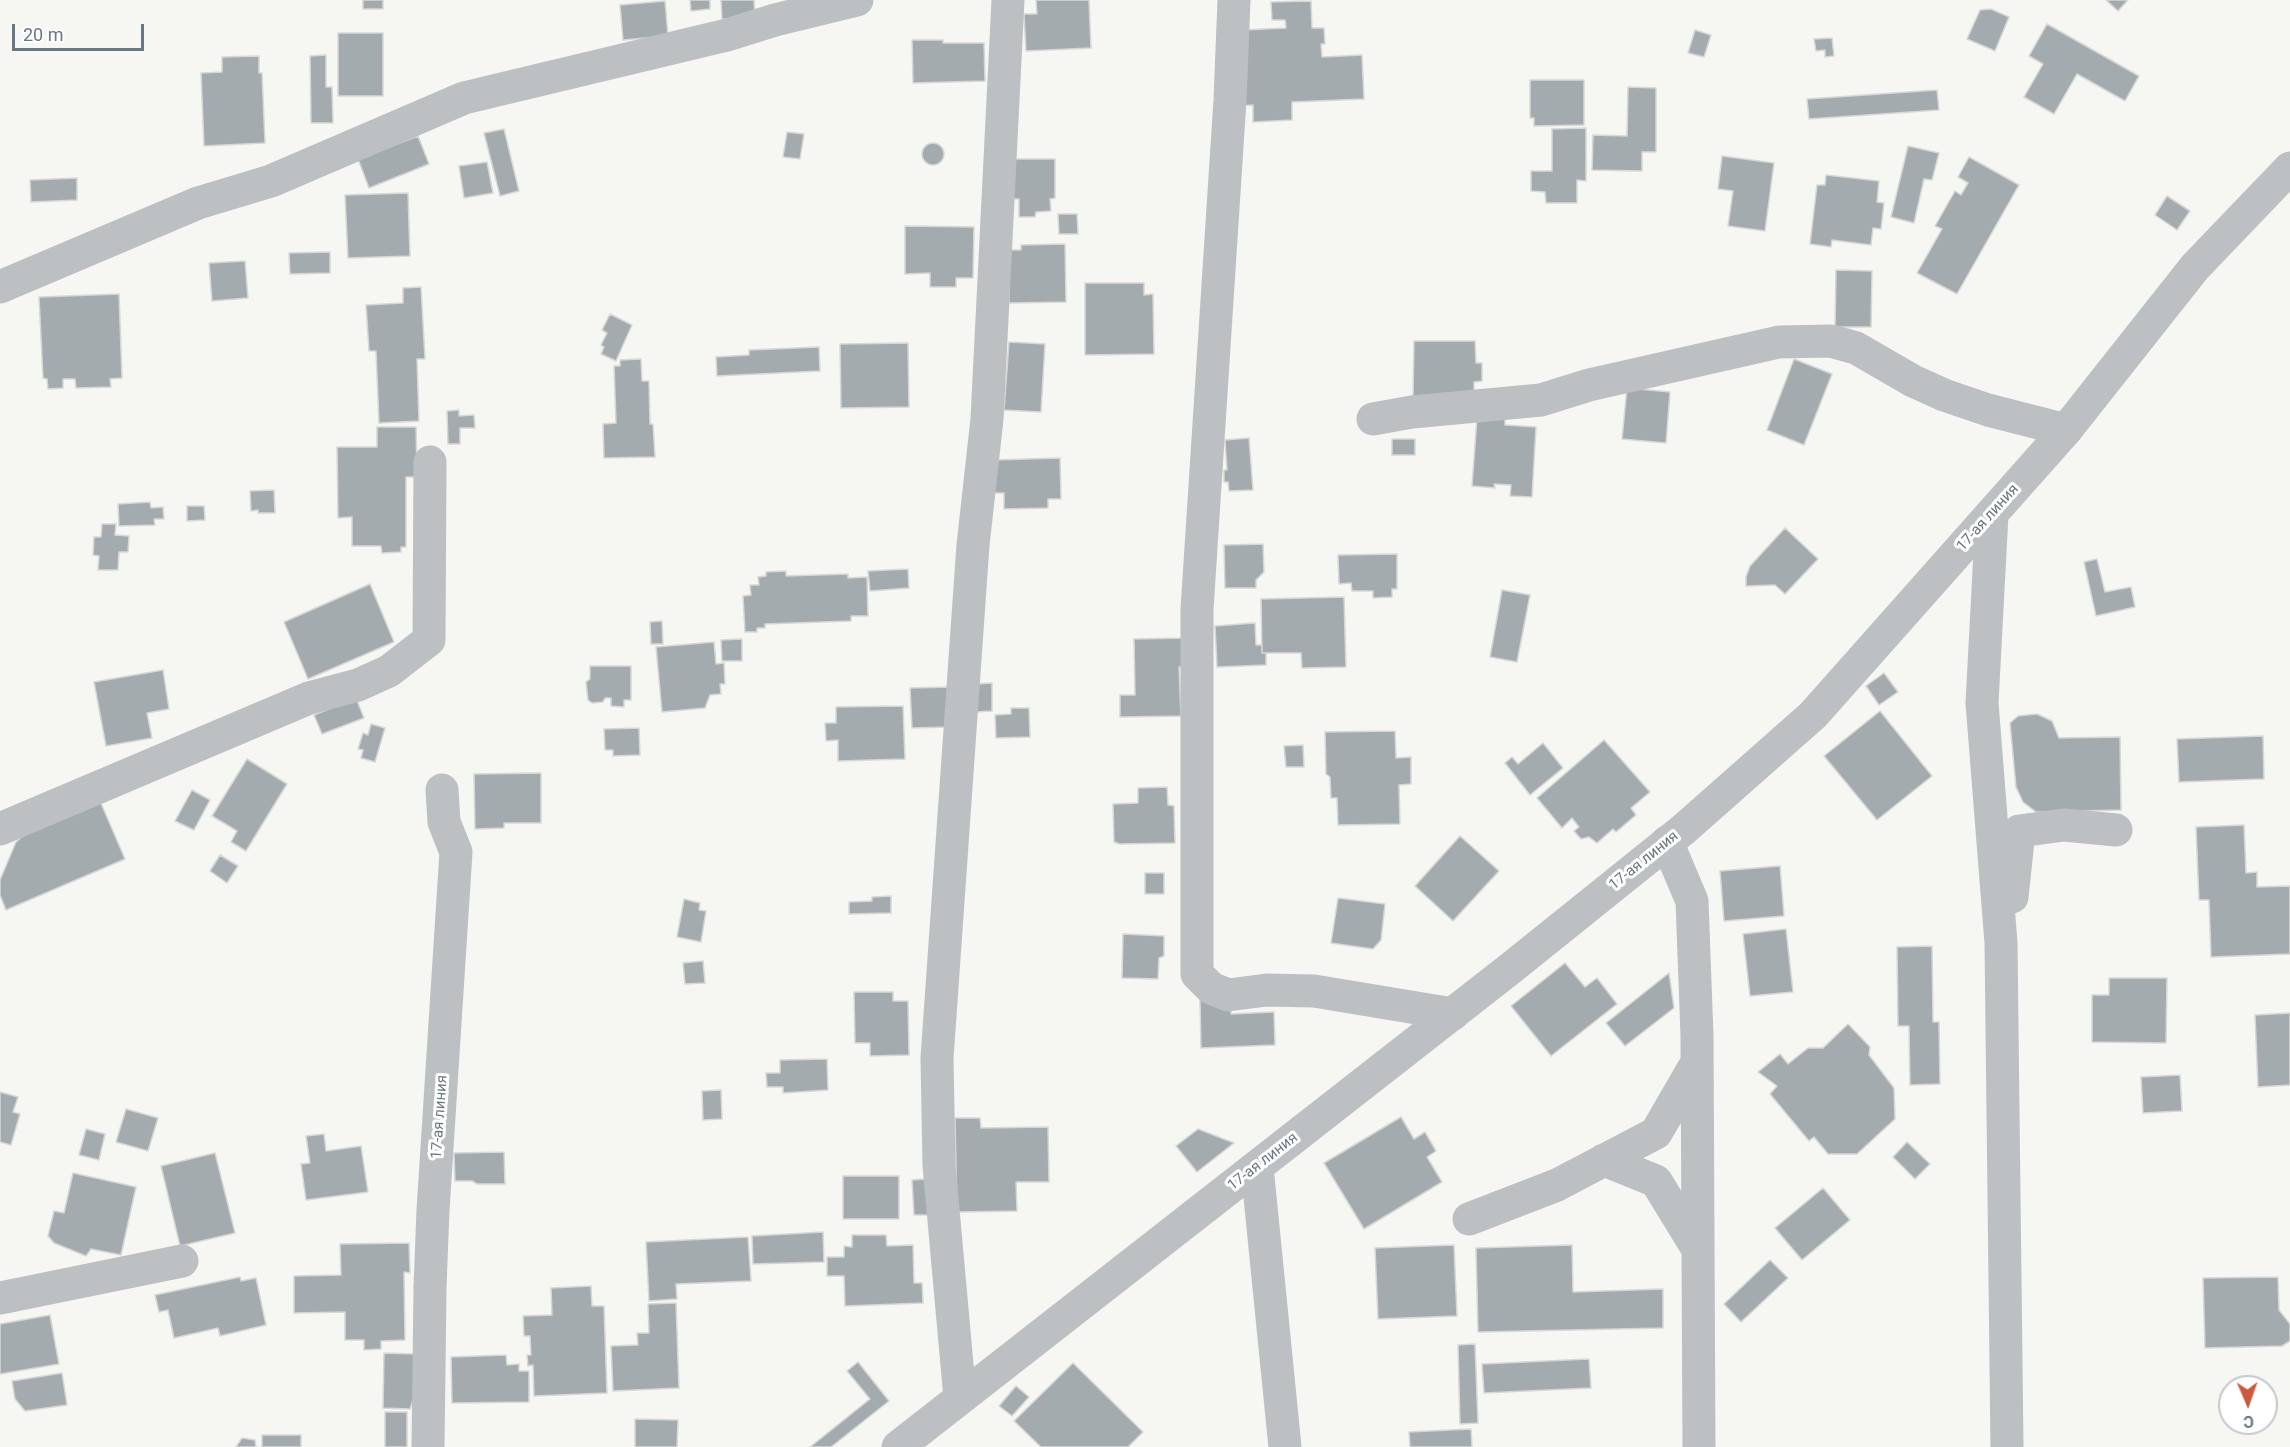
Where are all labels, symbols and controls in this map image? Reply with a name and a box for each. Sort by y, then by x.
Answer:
scale bar [15,12,147,50]
text: 20 m [23,24,63,45]
street label: 17-ая линия [1953,481,2023,555]
street label: 17-ая линия [1606,828,1682,894]
street label: 17-ая линия [428,1074,452,1160]
street label: 17-ая линия [1224,1129,1302,1195]
north arrow [2218,1375,2278,1435]
text: С [2243,1412,2254,1431]

